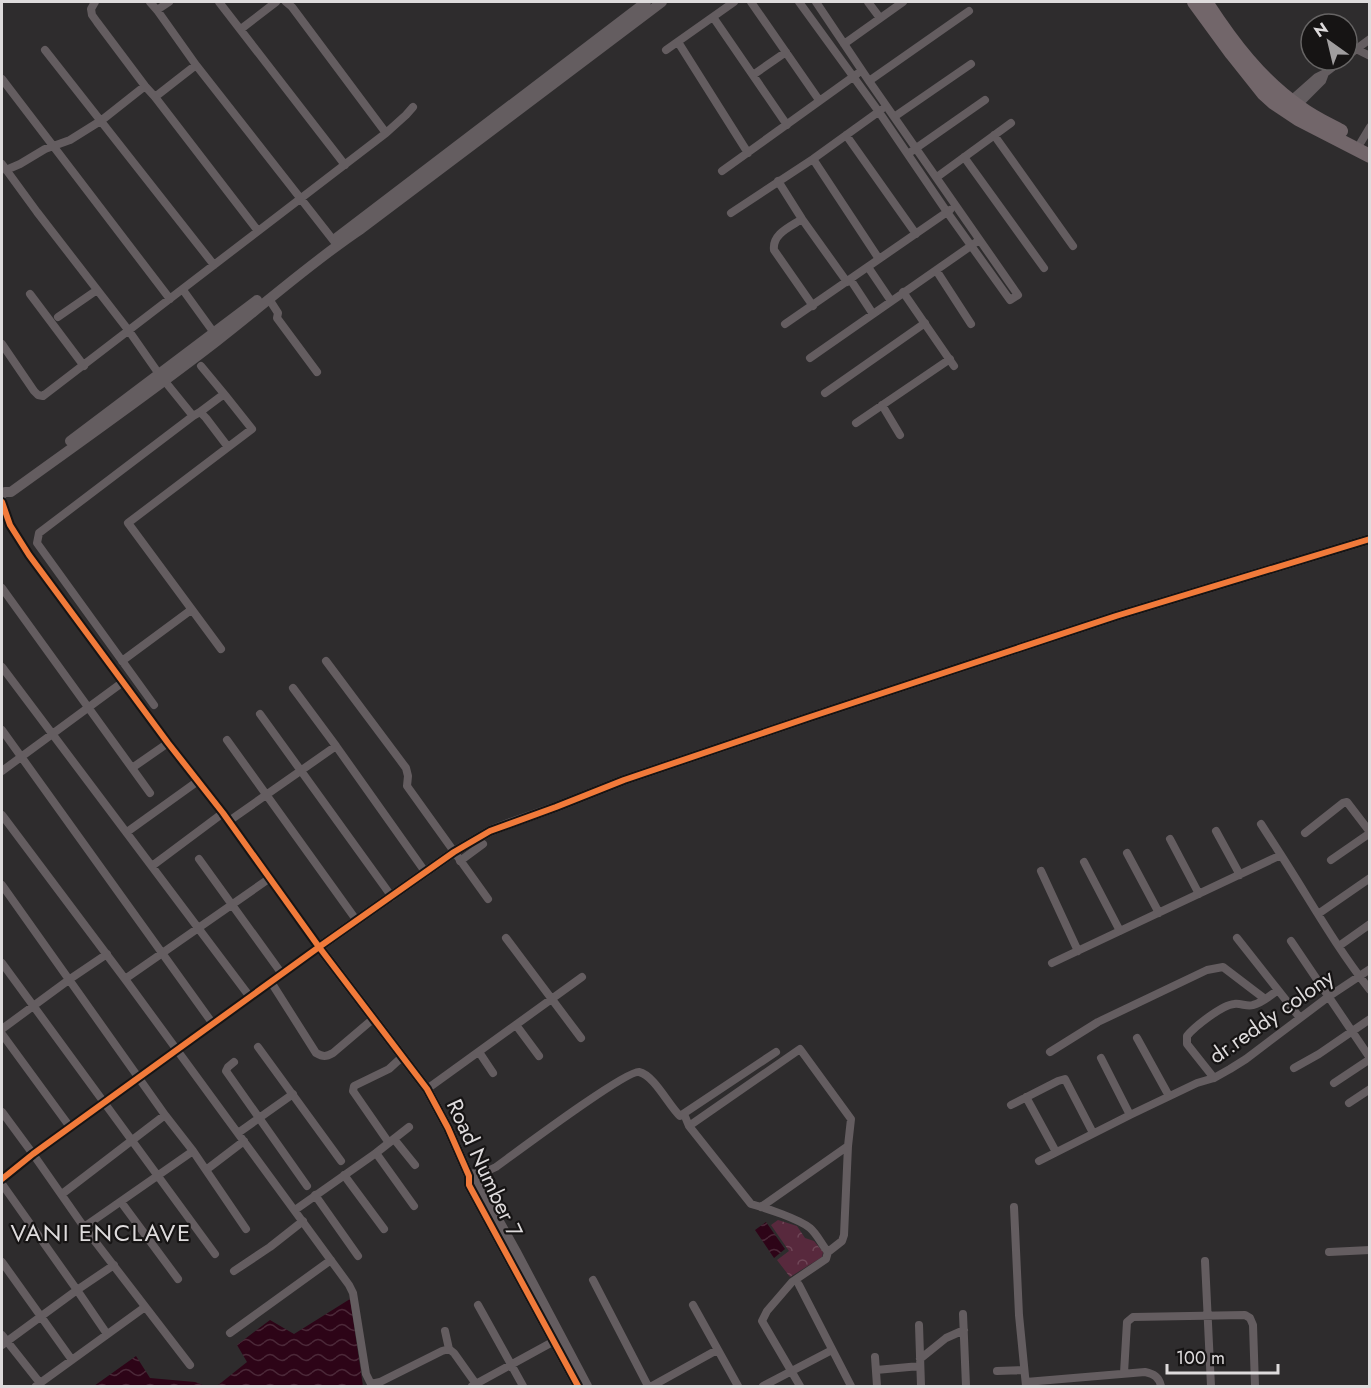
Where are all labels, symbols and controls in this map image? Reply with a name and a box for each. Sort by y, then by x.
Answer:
north arrow [1299,12,1359,72]
text: N [1309,17,1333,43]
street label: dr.reddy colony [1202,961,1340,1071]
street label: Road Number 7 [439,1094,531,1243]
district label: VANI ENCLAVE [10,1215,192,1250]
scale bar [1167,1337,1278,1375]
text: 100 m [1176,1345,1225,1371]

